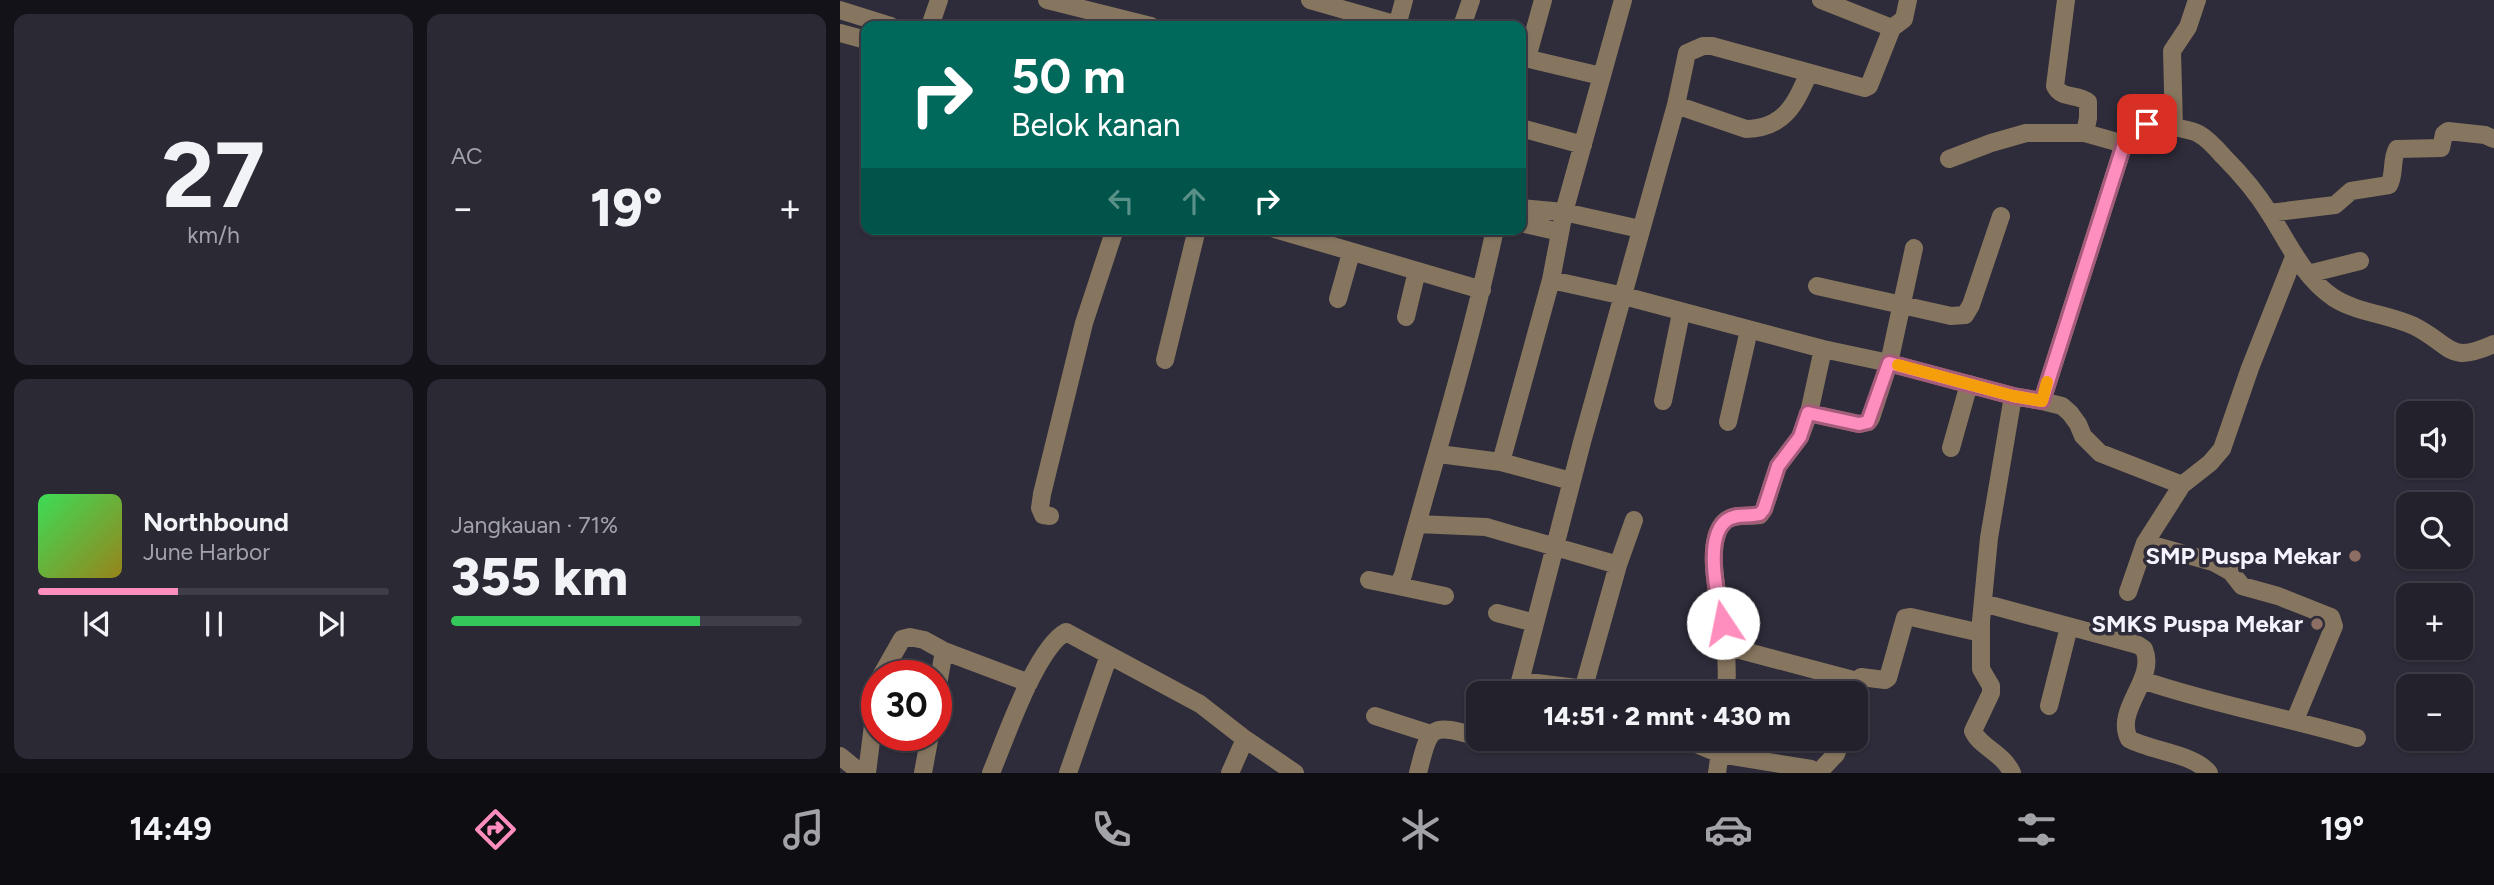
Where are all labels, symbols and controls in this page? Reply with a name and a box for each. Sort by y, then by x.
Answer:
text: 50 m [1011,46,1126,105]
icon: right [896,49,987,140]
pin [2117,94,2177,154]
icon: arrive [2128,105,2166,143]
text: Belok kanan [1011,106,1181,144]
text: 27 [162,121,265,230]
text: AC [451,142,483,170]
text: 19° [590,177,663,239]
icon: left [1102,182,1140,220]
icon: ahead [1175,182,1213,220]
icon: right [1248,182,1286,220]
text: − [451,185,475,231]
text: + [778,185,802,231]
text: km/h [187,221,240,249]
map controls [2396,401,2473,751]
button: sound [2396,401,2473,478]
button: search [2396,492,2473,569]
text: Northbound [143,506,289,538]
text: Jangkauan · 71% [451,511,618,539]
text: June Harbor [143,538,270,566]
place label: SMP Puspa Mekar [2145,541,2341,570]
text: 355 km [451,546,628,608]
marker: SMP Puspa Mekar [2347,548,2363,564]
button: + [2396,583,2473,660]
position arrow [1686,586,1760,660]
icon: previous [78,605,116,643]
icon: pause [195,605,233,643]
icon: next [312,605,350,643]
place label: SMKS Puspa Mekar [2091,609,2303,638]
marker: SMKS Puspa Mekar [2309,616,2325,632]
speed limit sign: 30 [861,660,952,751]
button: − [2396,674,2473,751]
text: 14:51 · 2 mnt · 430 m [1543,700,1791,732]
icon: directions [471,805,520,854]
icon: music [779,805,828,854]
icon: phone [1087,805,1136,854]
icon: climate [1396,805,1445,854]
icon: car [1704,805,1753,854]
icon: filters [2012,805,2061,854]
text: 14:49 [130,810,212,848]
text: 19° [2320,810,2364,848]

